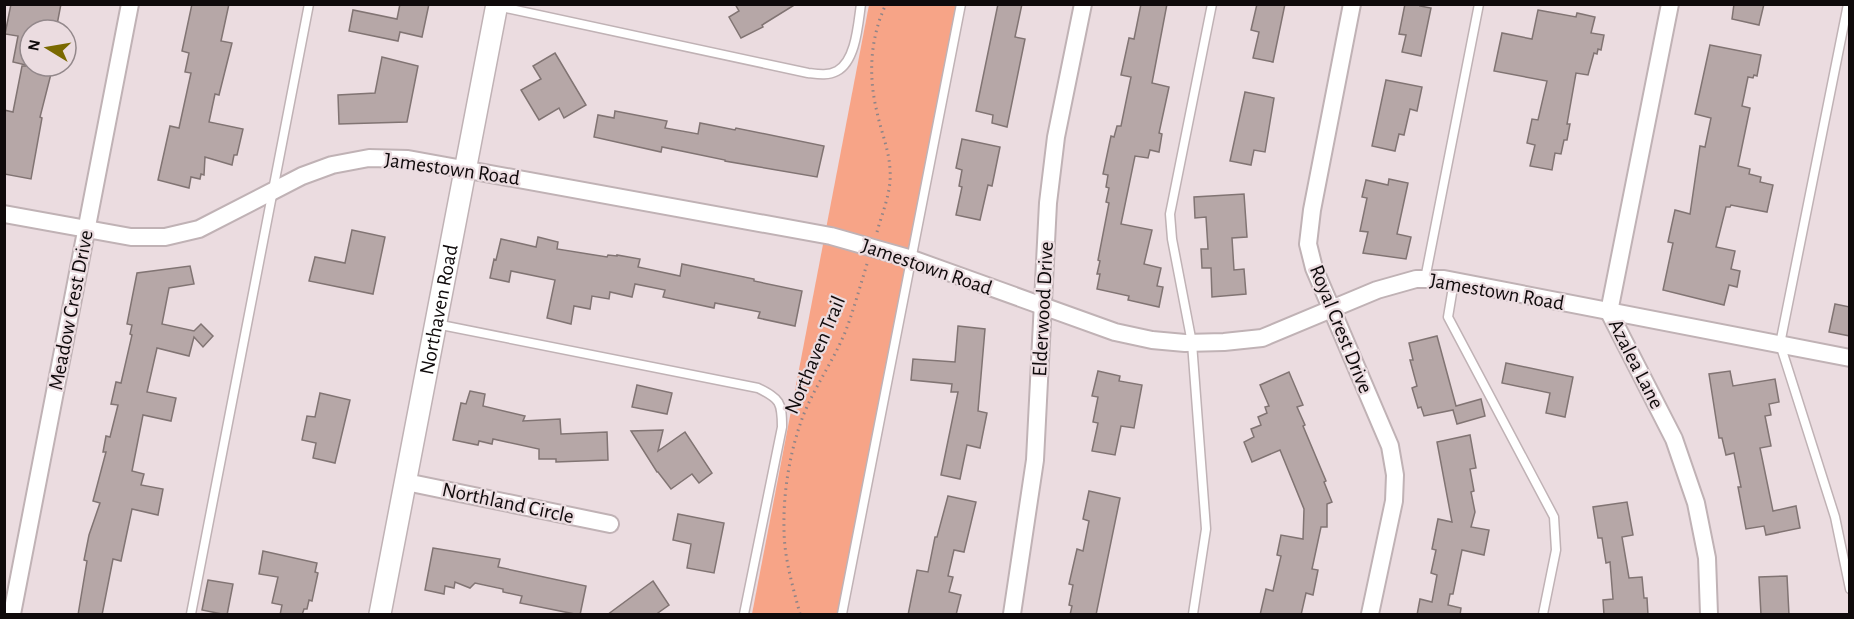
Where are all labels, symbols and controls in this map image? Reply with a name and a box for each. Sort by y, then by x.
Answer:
north arrow [18,18,78,78]
text: N [25,38,43,52]
street label: Jamestown Road [383,149,521,189]
street label: Meadow Crest Drive [45,228,97,392]
street label: Jamestown Road [859,235,995,299]
street label: Elderwood Drive [1029,241,1057,377]
street label: Northaven Road [416,242,461,376]
street label: Royal Crest Drive [1306,262,1376,396]
street label: Jamestown Road [1428,270,1566,314]
street label: Northaven Trail [781,293,849,417]
street label: Azalea Lane [1605,316,1667,412]
street label: Northland Circle [440,479,576,527]

